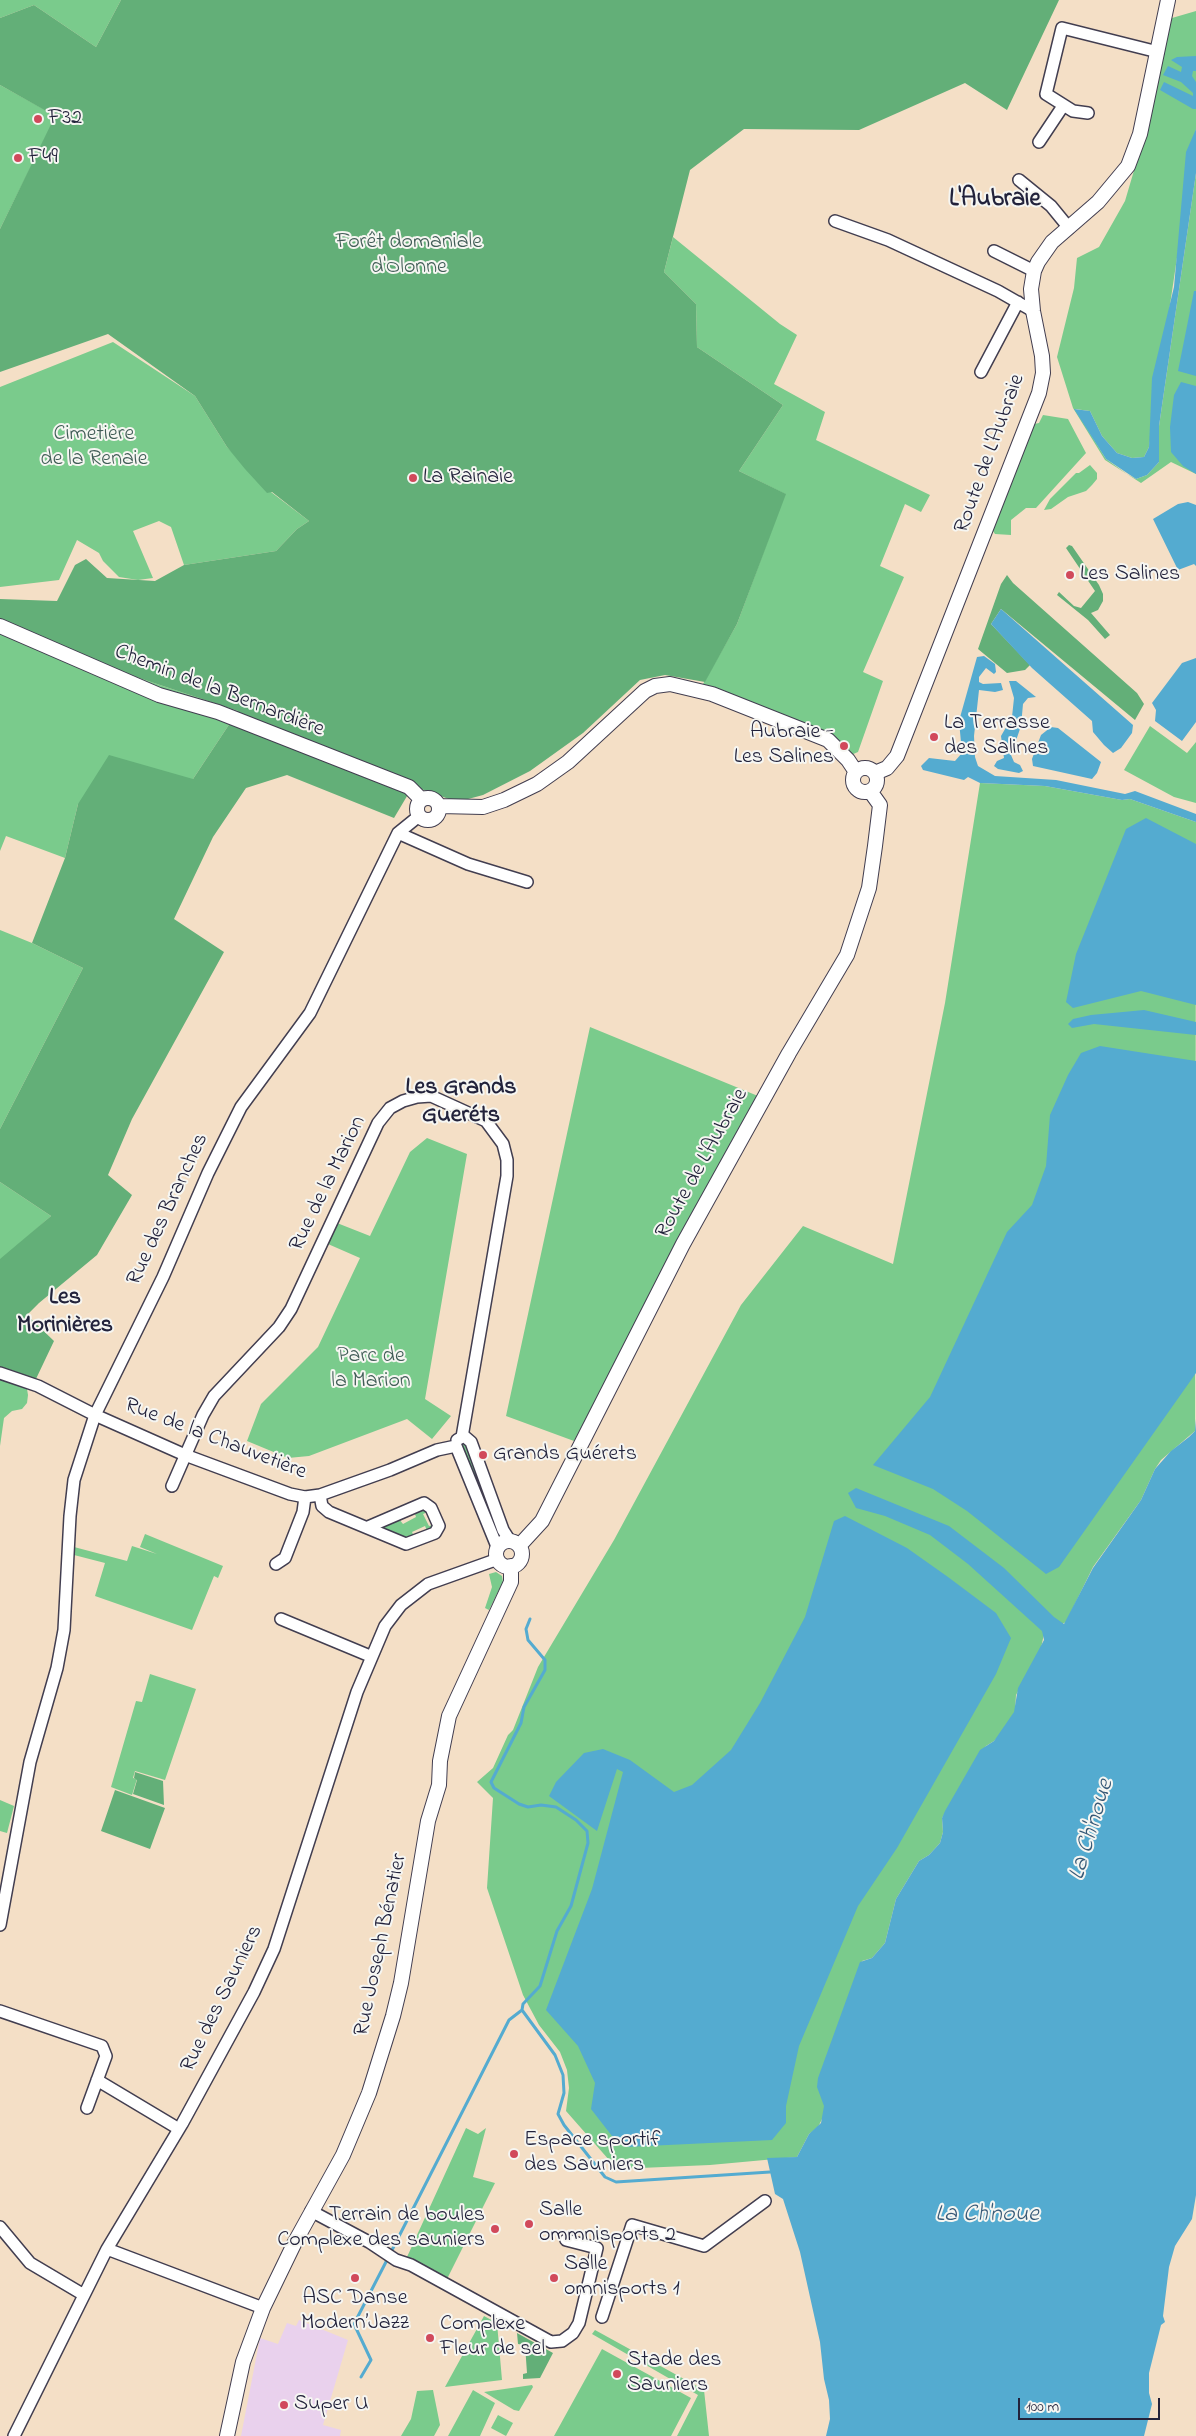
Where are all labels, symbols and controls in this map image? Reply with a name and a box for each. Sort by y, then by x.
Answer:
place label: F32 [48,106,82,132]
marker: F32 [32,113,44,125]
place label: F49 [28,145,58,171]
marker: F49 [12,152,24,164]
district label: L'Aubraie [949,186,1041,216]
park label: Forêt domaniale d'Olonne [336,230,482,282]
street label: Route de L'Aubraie [950,371,1032,537]
park label: Cimetière de la Renaie [40,422,148,474]
place label: La Rainaie [423,465,513,491]
marker: La Rainaie [407,472,419,484]
place label: Les Salines [1080,562,1180,588]
marker: Les Salines [1064,569,1076,581]
street label: Chemin de la Bernardière [110,640,328,744]
place label: La Terrasse des Salines [944,711,1050,762]
place label: Aubraie - Les Salines [734,720,834,771]
marker: La Terrasse des Salines [928,731,940,743]
marker: Aubraie - Les Salines [838,740,850,752]
district label: Les Grands Gueréts [406,1075,516,1131]
street label: Route de L'Aubraie [651,1084,755,1244]
street label: Rue de la Marion [285,1112,373,1256]
street label: Rue des Branches [122,1130,216,1290]
district label: Les Morinières [17,1285,113,1341]
park label: Parc de la Marion [331,1344,411,1395]
street label: Rue de la Chauvetière [120,1393,310,1487]
place label: Grands Guérets [493,1442,637,1468]
marker: Grands Guérets [477,1449,489,1461]
water label: La Ch'noue [1064,1776,1122,1884]
street label: Rue Joseph Bénatier [350,1851,414,2039]
street label: Rue des Sauniers [176,1921,270,2077]
place label: Espace sportif des Sauniers [524,2128,660,2180]
marker: Espace sportif des Sauniers [508,2148,520,2160]
place label: Salle ommnisports 2 [539,2198,676,2250]
water label: La Ch'noue [935,2202,1039,2230]
place label: Terrain de boules Complexe des sauniers [277,2203,485,2254]
marker: Salle ommnisports 2 [523,2218,535,2230]
marker: Terrain de boules Complexe des sauniers [489,2223,501,2235]
place label: Salle omnisports 1 [564,2252,680,2304]
marker: ASC Danse Modern’Jazz [349,2272,361,2284]
marker: Salle omnisports 1 [548,2272,560,2284]
place label: ASC Danse Modern’Jazz [301,2286,409,2338]
place label: Complexe Fleur de sel [440,2312,545,2364]
marker: Complexe Fleur de sel [424,2332,436,2344]
place label: Stade des Sauniers [627,2348,722,2400]
marker: Stade des Sauniers [611,2368,623,2380]
scale bar [1021,2388,1164,2420]
place label: Super U [294,2392,369,2418]
text: 100 m [1026,2396,1059,2418]
marker: Super U [278,2399,290,2411]

